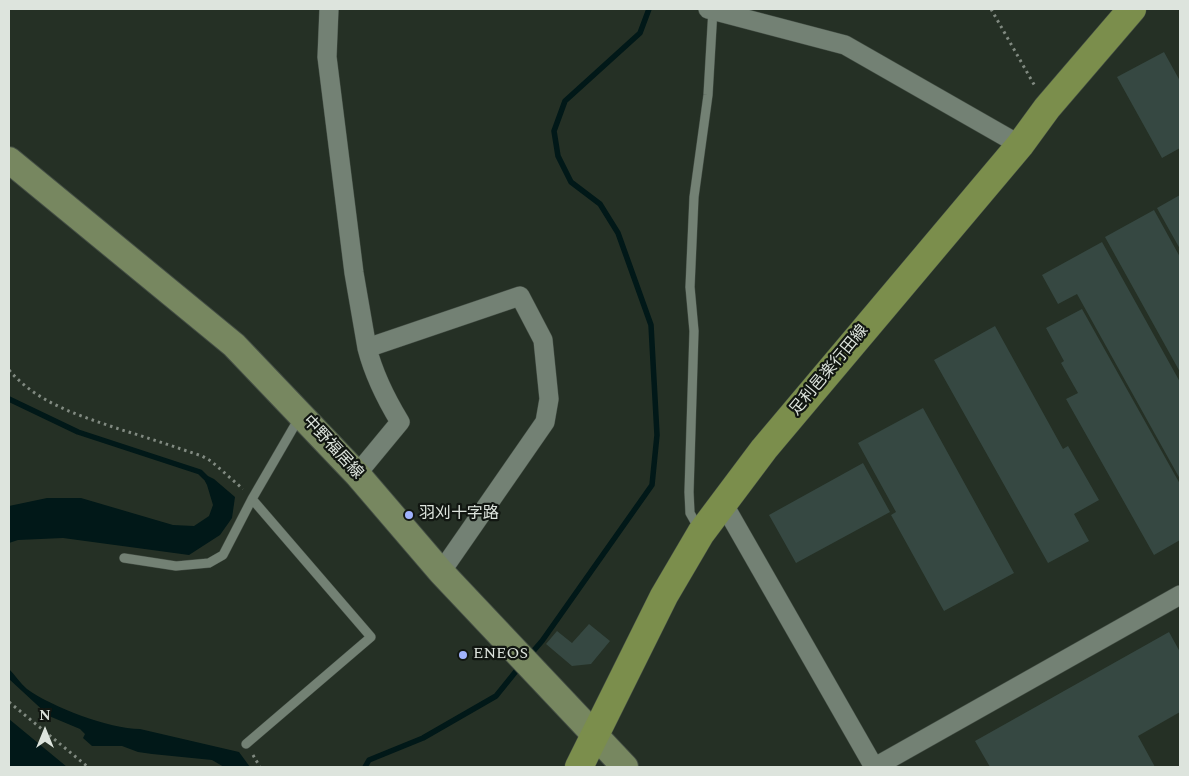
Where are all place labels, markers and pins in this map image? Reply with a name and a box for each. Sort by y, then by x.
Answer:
place label: 羽刈十字路 [419,505,499,525]
marker: 羽刈十字路 [403,509,415,521]
place label: ENEOS [473,645,528,665]
marker: ENEOS [457,649,469,661]

